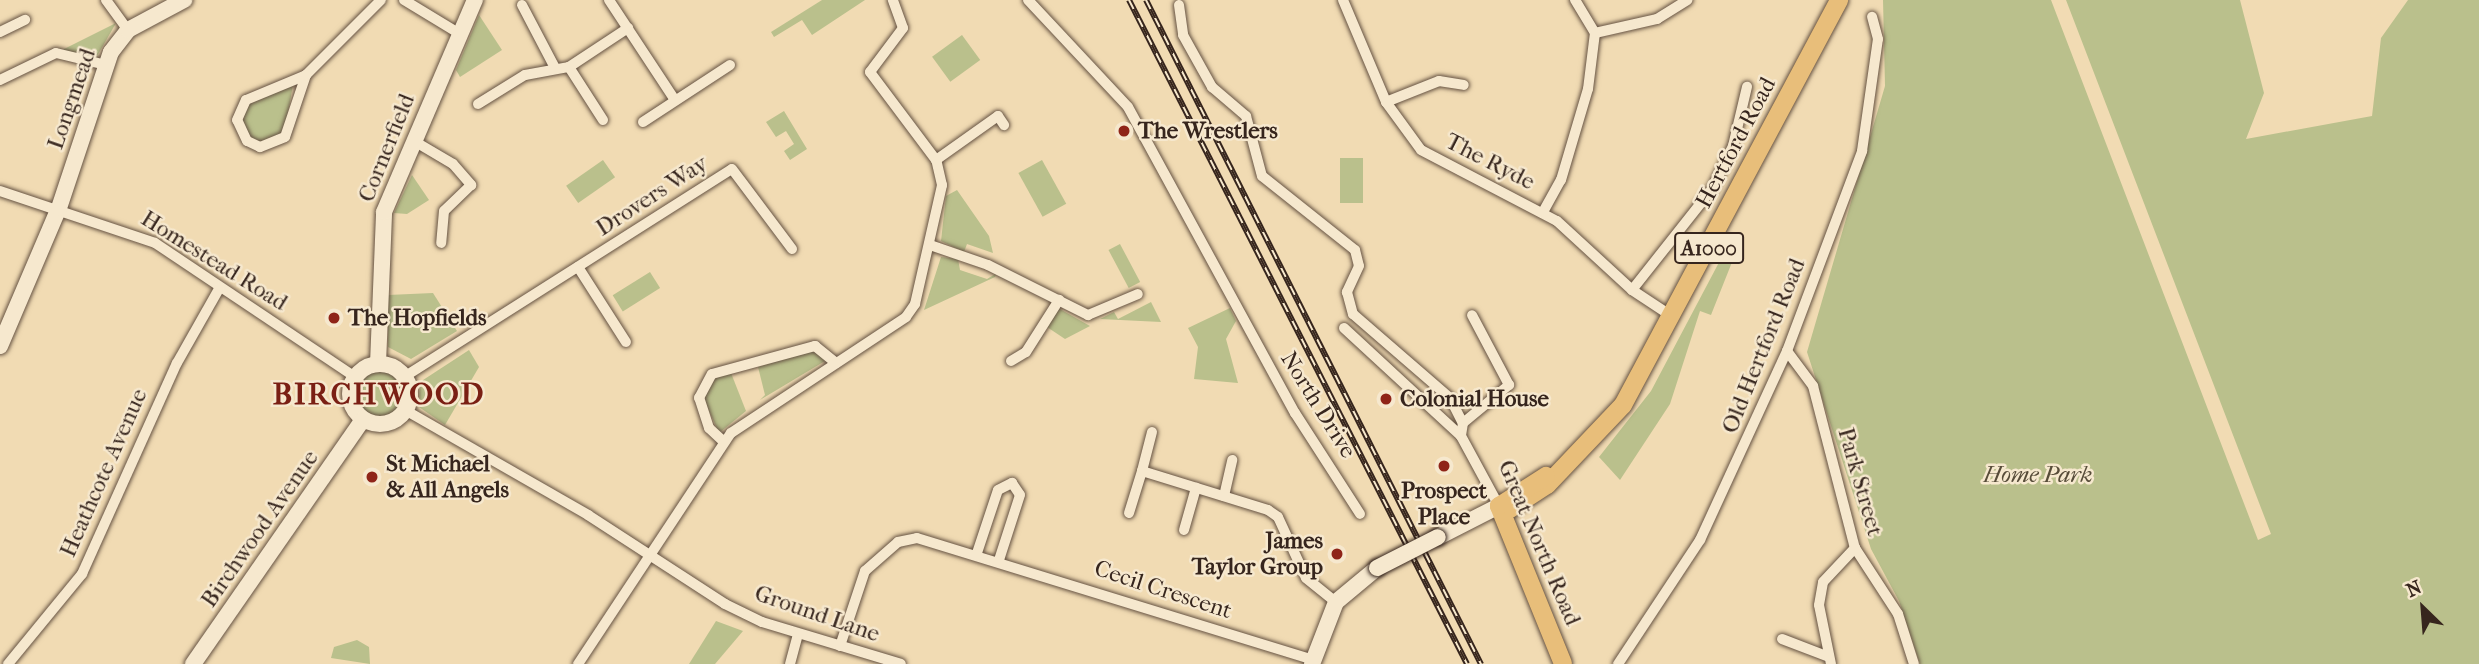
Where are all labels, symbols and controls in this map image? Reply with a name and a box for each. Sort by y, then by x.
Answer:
street label: Longmead [42,45,102,153]
street label: Hertford Road [1690,73,1782,213]
street label: Cornerfield [353,90,421,206]
place label: The Wrestlers [1138,117,1278,145]
marker: The Wrestlers [1116,123,1132,139]
street label: The Ryde [1441,128,1539,196]
street label: Drovers Way [591,150,713,242]
street label: Homestead Road [136,205,292,317]
road number: A1000 [1674,230,1744,266]
street label: Old Hertford Road [1716,255,1812,437]
place label: The Hopfields [348,304,486,332]
marker: The Hopfields [326,310,342,326]
street label: North Drive [1274,347,1362,463]
district label: BIRCHWOOD [274,377,484,413]
street label: Heathcote Avenue [55,385,153,561]
place label: Colonial House [1400,385,1549,413]
marker: Colonial House [1378,391,1394,407]
street label: Park Street [1831,425,1889,539]
street label: Birchwood Avenue [195,445,325,613]
place label: St Michael & All Angels [386,450,509,504]
street label: Great North Road [1492,456,1586,630]
marker: Prospect Place [1436,458,1452,474]
park label: Home Park [1983,461,2093,489]
marker: St Michael & All Angels [364,469,380,485]
place label: Prospect Place [1401,477,1487,531]
place label: James Taylor Group [1192,527,1323,581]
marker: James Taylor Group [1329,546,1345,562]
street label: Cecil Crescent [1091,555,1235,625]
north arrow [2388,573,2458,643]
text: N [2403,576,2425,602]
street label: Ground Lane [751,580,883,648]

